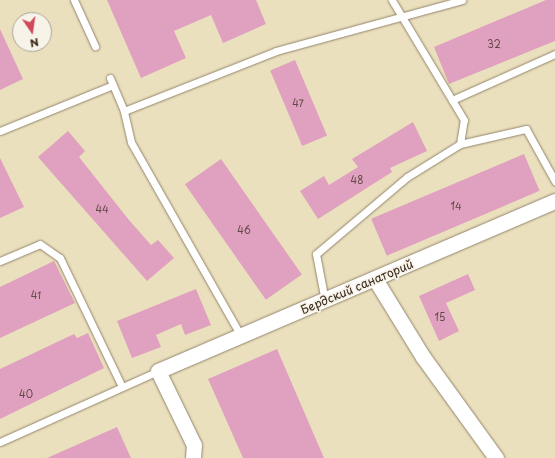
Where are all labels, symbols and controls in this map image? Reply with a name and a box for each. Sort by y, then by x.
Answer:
north arrow [12,12,52,52]
text: N [28,34,41,52]
house number: 32 [487,38,501,50]
house number: 47 [292,97,304,109]
house number: 48 [351,174,363,186]
house number: 14 [450,200,462,212]
house number: 44 [95,203,109,215]
house number: 46 [237,224,251,236]
street label: Бердский санаторий [298,257,416,317]
house number: 41 [31,289,41,301]
house number: 15 [435,311,445,323]
house number: 40 [19,388,33,400]

